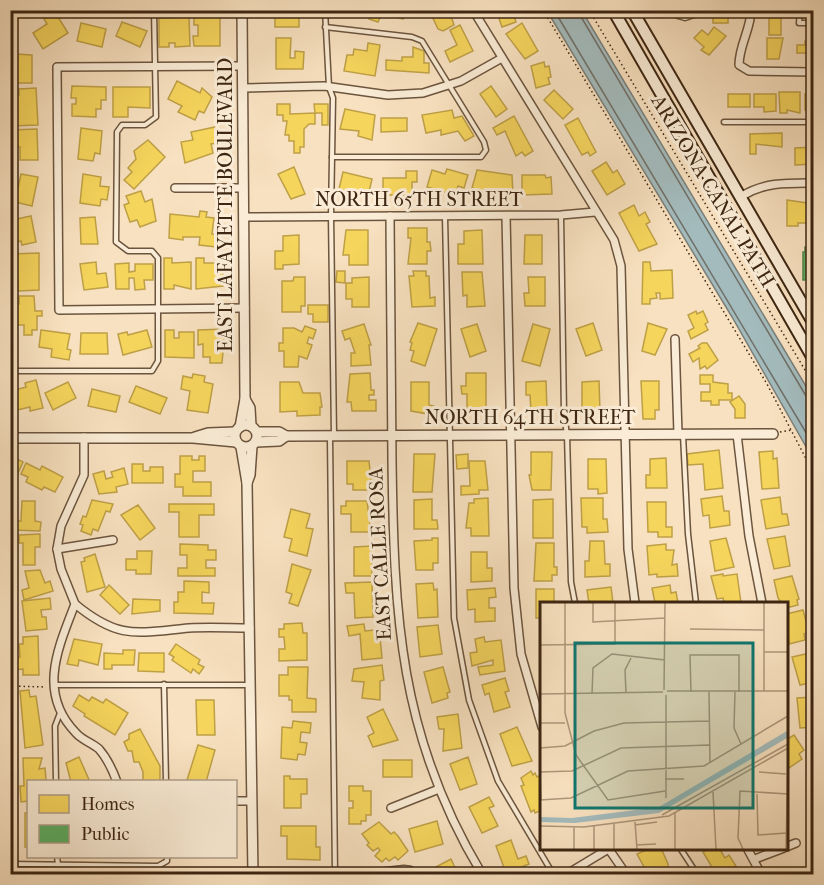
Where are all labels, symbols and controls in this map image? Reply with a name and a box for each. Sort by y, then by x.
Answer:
street label: EAST LAFAYETTE BOULEVARD [214,58,237,352]
street label: ARIZONA CANAL PATH [646,90,780,291]
street label: NORTH 65TH STREET [315,188,523,211]
street label: NORTH 64TH STREET [425,406,636,429]
street label: EAST CALLE ROSA [364,466,396,641]
inset map [540,602,788,849]
legend [27,780,237,858]
text: Homes [81,794,135,815]
text: Public [81,824,129,845]

